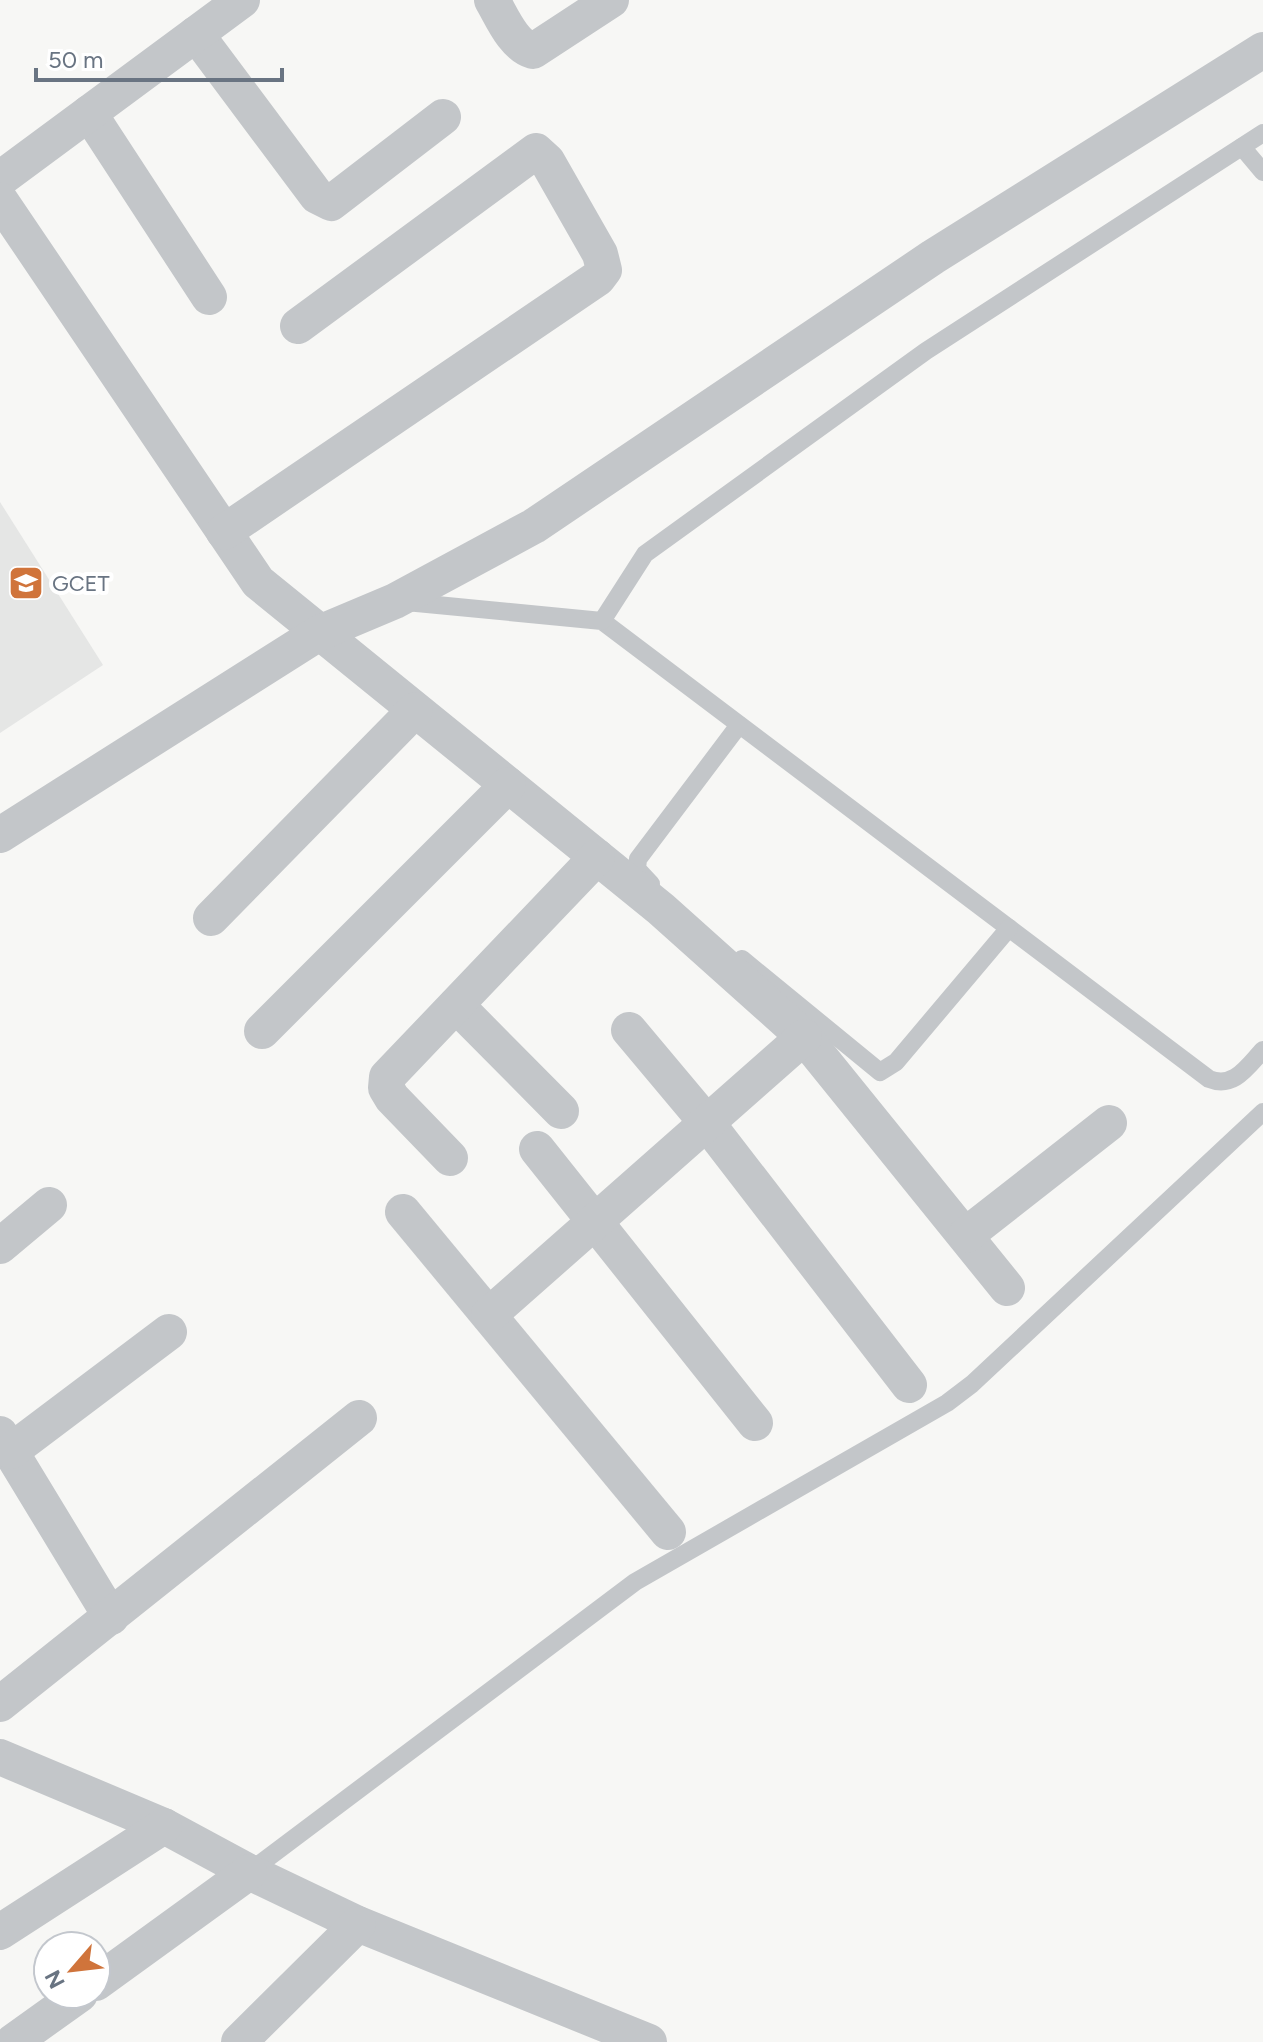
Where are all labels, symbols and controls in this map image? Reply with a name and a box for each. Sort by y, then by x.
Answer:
scale bar [36,32,282,82]
text: 50 m [48,45,104,74]
school or university icon: GCET [7,564,45,602]
place label: GCET [52,570,110,597]
north arrow [32,1930,112,2010]
text: N [39,1965,71,1993]

